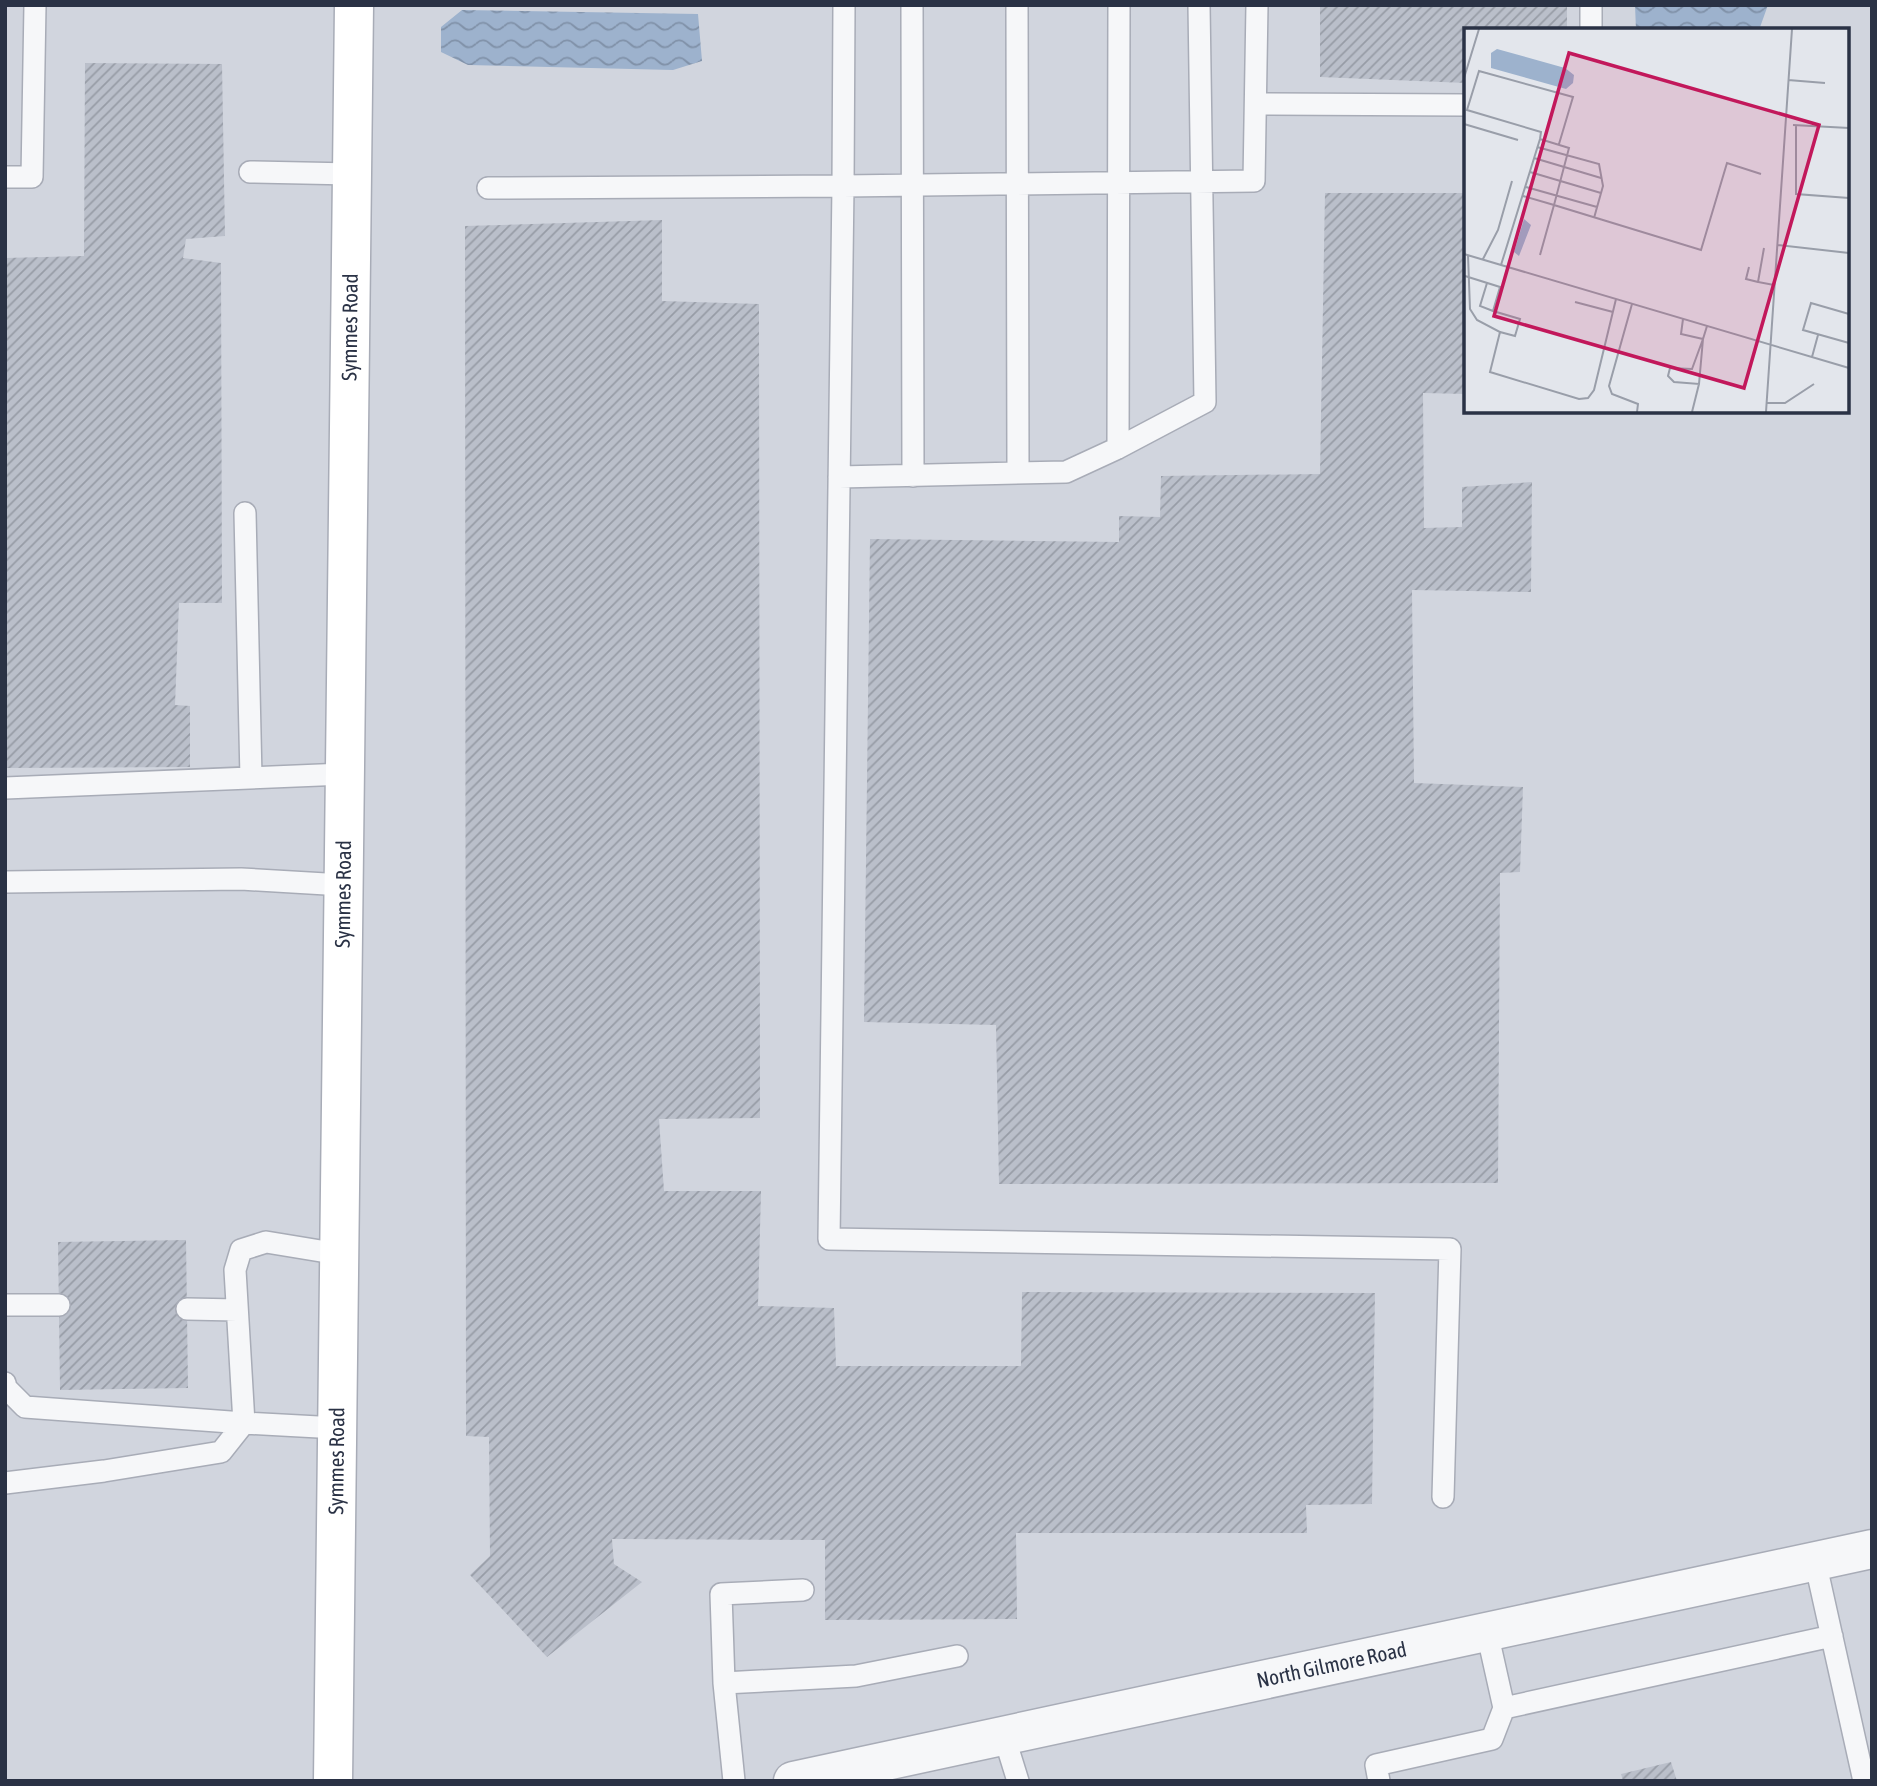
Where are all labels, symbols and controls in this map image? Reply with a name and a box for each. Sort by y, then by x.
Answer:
inset map [1464,28,1849,413]
street label: Symmes Road [337,273,362,381]
street label: Symmes Road [330,840,355,948]
street label: Symmes Road [323,1407,348,1515]
street label: North Gilmore Road [1254,1636,1409,1692]

